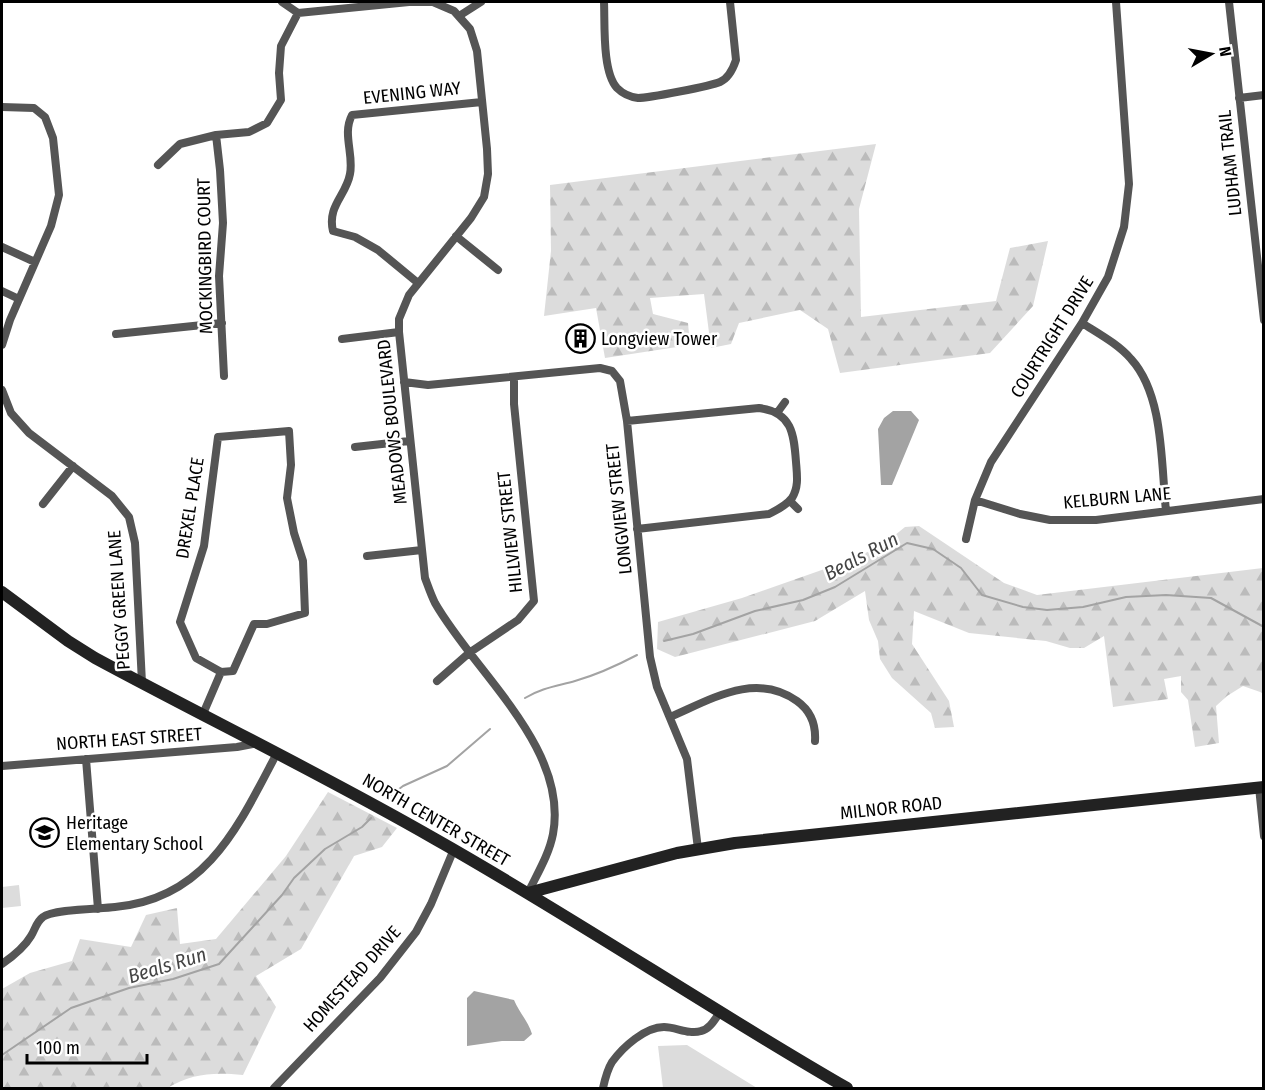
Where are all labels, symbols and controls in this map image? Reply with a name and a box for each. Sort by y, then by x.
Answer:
north arrow [1181,24,1241,84]
text: N [1215,45,1235,58]
street label: EVENING WAY [362,77,462,109]
street label: LUDHAM TRAIL [1214,109,1246,217]
street label: MOCKINGBIRD COURT [193,177,217,334]
street label: COURTRIGHT DRIVE [1006,272,1098,402]
building icon: Longview Tower [564,323,596,355]
place label: Longview Tower [601,328,718,350]
street label: MEADOWS BOULEVARD [372,338,412,506]
street label: LONGVIEW STREET [601,442,637,576]
street label: DREXEL PLACE [171,456,209,560]
street label: HILLVIEW STREET [493,469,527,594]
street label: KELBURN LANE [1062,482,1172,514]
water label: Beals Run [820,526,902,586]
street label: PEGGY GREEN LANE [103,529,135,671]
street label: NORTH EAST STREET [55,723,203,755]
street label: NORTH CENTER STREET [358,769,514,871]
street label: MILNOR ROAD [839,792,943,824]
place label: Heritage Elementary School [66,812,203,855]
school or university icon: Heritage Elementary School [29,817,61,849]
street label: HOMESTEAD DRIVE [299,921,405,1037]
water label: Beals Run [125,942,209,988]
scale bar [27,1027,147,1065]
text: 100 m [36,1037,80,1059]

